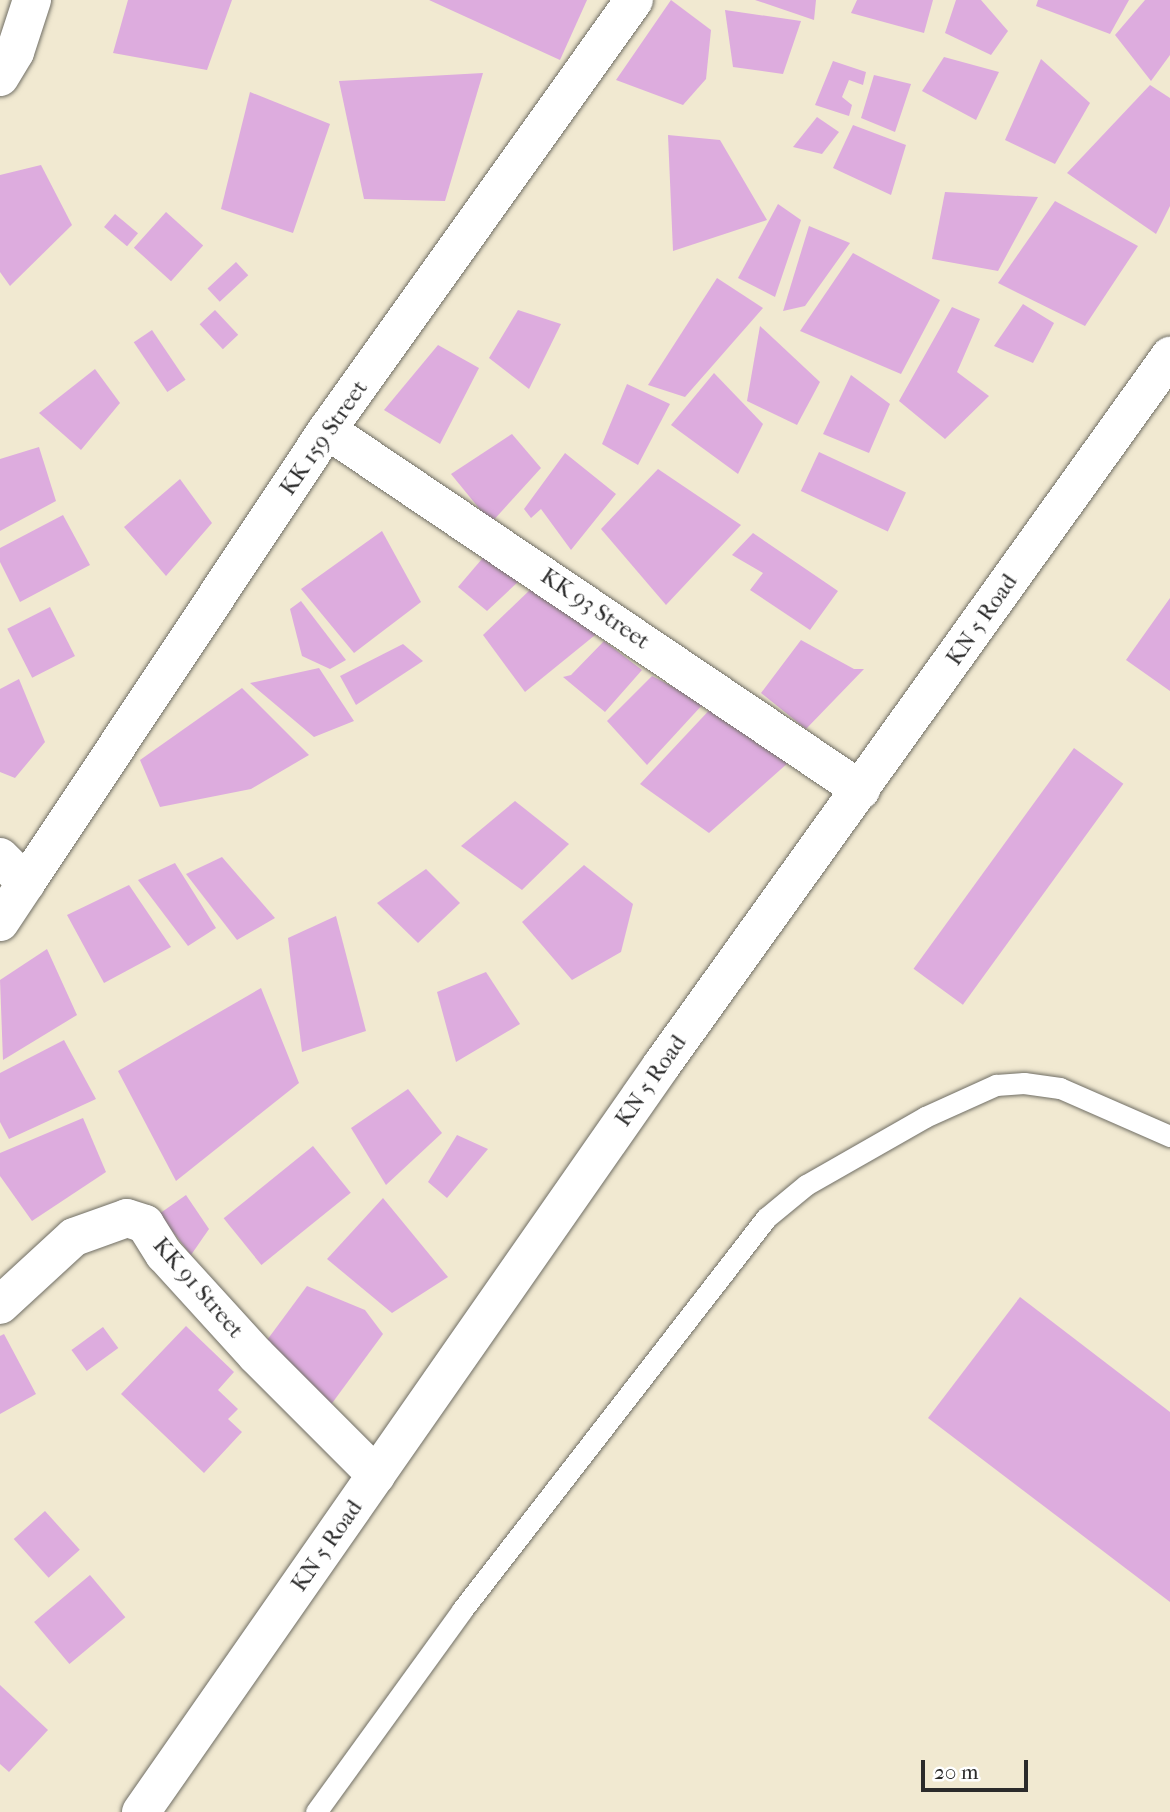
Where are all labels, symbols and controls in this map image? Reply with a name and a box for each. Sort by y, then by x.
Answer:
street label: KK 159 Street [274,375,374,501]
street label: KK 93 Street [535,562,655,656]
street label: KN 5 Road [941,569,1023,671]
street label: KN 5 Road [610,1030,692,1132]
street label: KK 91 Street [147,1232,249,1344]
street label: KN 5 Road [286,1495,368,1597]
scale bar [925,1745,1032,1789]
text: 20 m [934,1760,978,1784]

